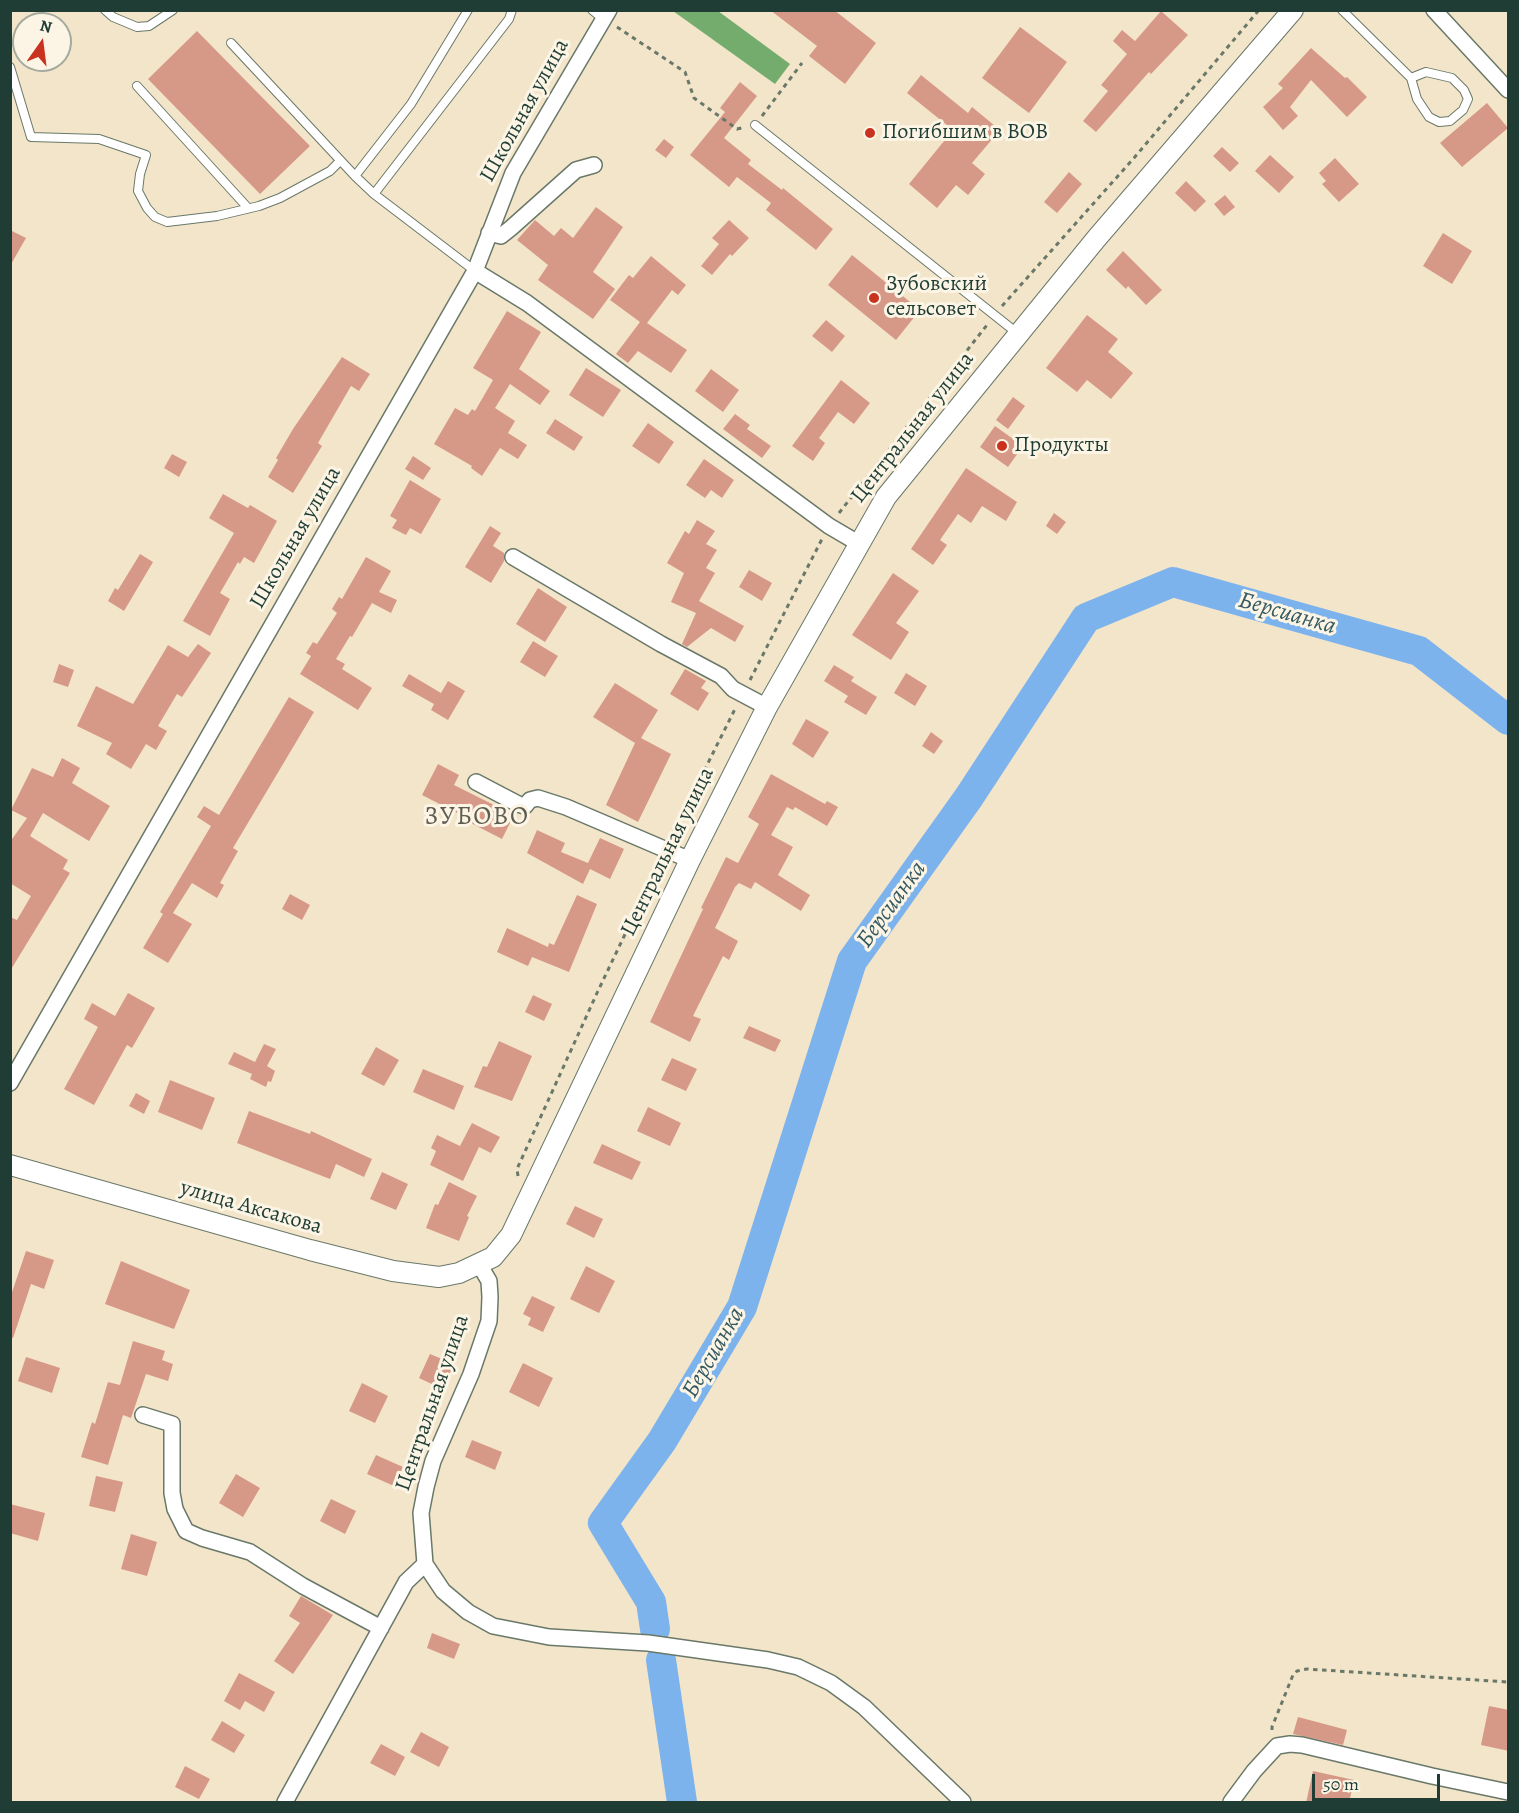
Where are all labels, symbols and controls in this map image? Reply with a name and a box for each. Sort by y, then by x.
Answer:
north arrow [12,12,72,72]
text: N [38,14,54,39]
street label: Школьная улица [475,35,575,187]
place label: Погибшим в ВОВ [882,120,1048,146]
marker: Погибшим в ВОВ [863,126,877,140]
place label: Зубовский сельсовет [886,272,987,324]
marker: Зубовский сельсовет [867,291,881,305]
street label: Центральная улица [846,347,980,509]
place label: Продукты [1014,433,1109,459]
marker: Продукты [995,439,1009,453]
street label: Школьная улица [245,462,347,614]
water label: Берсианка [1235,586,1339,642]
street label: Центральная улица [616,763,720,941]
district label: ЗУБОВО [425,802,529,834]
water label: Берсианка [851,856,933,954]
street label: улица Аксакова [177,1175,325,1241]
water label: Берсианка [677,1303,751,1403]
street label: Центральная улица [390,1311,476,1495]
scale bar [1315,1762,1442,1800]
text: 50 m [1323,1772,1359,1796]

